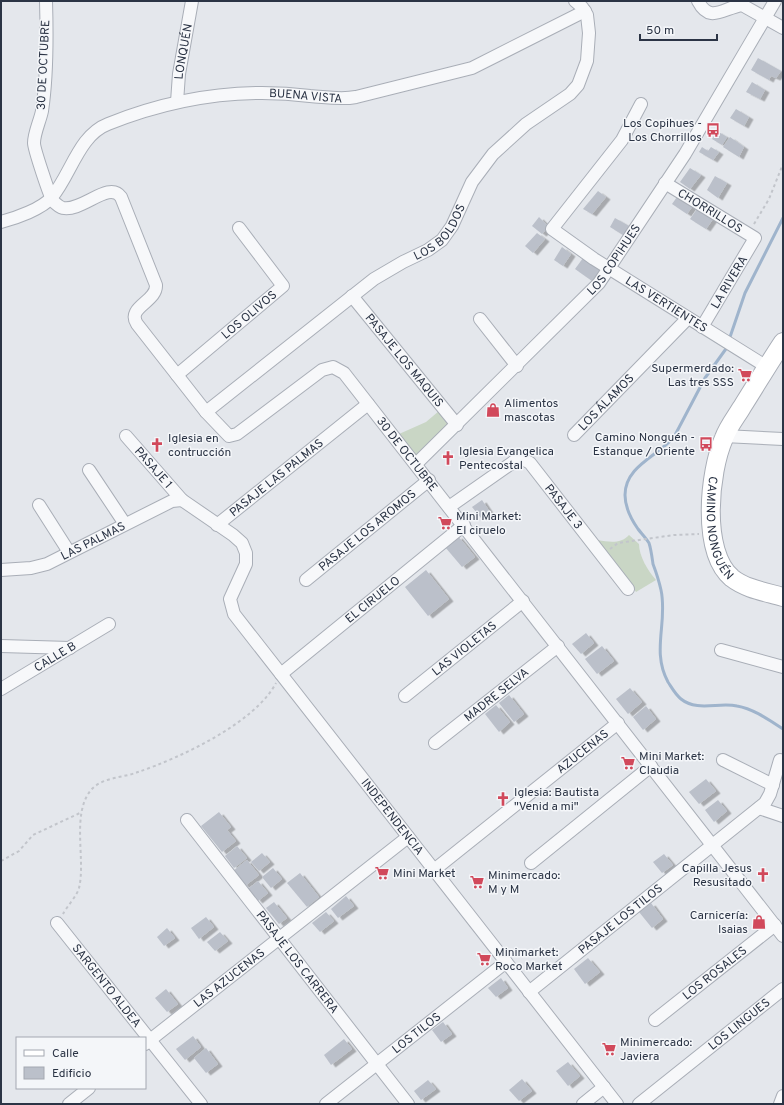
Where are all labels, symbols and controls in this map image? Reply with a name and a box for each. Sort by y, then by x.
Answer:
scale bar [640,16,717,42]
street label: 30 DE OCTUBRE [34,19,54,111]
street label: LONQUÉN [172,22,197,80]
text: 50 m [646,23,674,39]
street label: BUENA VISTA [269,86,343,107]
place label: Los Copihues - Los Chorrillos [623,116,702,146]
bus stop icon: Los Copihues - Los Chorrillos [705,122,721,138]
street label: CHORRILLOS [674,186,745,237]
street label: LOS BOLDOS [411,202,470,265]
street label: LOS COPIHUES [584,221,645,299]
street label: LA RIVERA [708,253,752,312]
street label: LAS VERTIENTES [622,273,710,337]
street label: LOS OLIVOS [218,287,281,343]
street label: PASAJE LOS MAQUIS [361,311,446,411]
place label: Supermerdado: Las tres SSS [651,361,734,391]
supermarket icon: Supermerdado: Las tres SSS [737,367,753,383]
street label: LOS ÁLAMOS [575,371,638,435]
place label: Alimentos mascotas [504,396,558,426]
shop icon: Alimentos mascotas [485,402,501,418]
street label: 30 DE OCTUBRE [372,414,441,495]
place label: Camino Nonguén - Estanque / Oriente [593,430,695,460]
place label: Iglesia en contrucción [168,431,231,461]
street label: PASAJE LAS PALMAS [227,436,327,521]
bus stop icon: Camino Nonguén - Estanque / Oriente [698,436,714,452]
church icon: Iglesia en contrucción [149,437,165,453]
street label: PASAJE 1 [130,444,176,492]
place label: Iglesia Evangelica Pentecostal [459,444,554,474]
church icon: Iglesia Evangelica Pentecostal [440,450,456,466]
street label: CAMINO NONGUÉN [702,475,737,584]
street label: PASAJE 3 [540,481,586,533]
street label: PASAJE LOS AROMOS [316,487,420,575]
place label: Mini Market: El ciruelo [456,509,522,539]
supermarket icon: Mini Market: El ciruelo [437,515,453,531]
street label: LAS PALMAS [58,519,128,565]
street label: EL CIRUELO [342,573,404,627]
street label: LAS VIOLETAS [429,618,501,680]
street label: CALLE B [31,638,80,676]
street label: MADRE SELVA [461,665,533,726]
street label: AZUCENAS [554,726,612,778]
place label: Mini Market: Claudia [639,749,705,779]
supermarket icon: Mini Market: Claudia [620,755,636,771]
street label: INDEPENDENCIA [357,776,427,859]
place label: Iglesia: Bautista "Venid a mi" [514,785,599,815]
church icon: Iglesia: Bautista "Venid a mi" [495,791,511,807]
place label: Capilla Jesus Resusitado [682,861,752,891]
supermarket icon: Mini Market [374,865,390,881]
place label: Mini Market [393,866,456,882]
church icon: Capilla Jesus Resusitado [755,867,771,883]
place label: Minimercado: M y M [488,868,561,898]
supermarket icon: Minimercado: M y M [469,874,485,890]
street label: PASAJE LOS TILOS [575,881,667,958]
street label: PASAJE LOS CARRERA [252,908,342,1017]
place label: Carnicería: Isaias [690,908,748,938]
shop icon: Carnicería: Isaias [751,914,767,930]
street label: SARGENTO ALDEA [68,941,144,1031]
street label: LOS ROSALES [680,943,751,1004]
street label: LAS AZUCENAS [191,945,269,1012]
place label: Minimarket: Roco Market [495,945,562,975]
supermarket icon: Minimarket: Roco Market [476,951,492,967]
street label: LOS LINGUES [705,995,774,1055]
street label: LOS TILOS [389,1009,445,1058]
place label: Minimercado: Javiera [620,1035,693,1065]
legend [16,1037,146,1089]
supermarket icon: Minimercado: Javiera [601,1041,617,1057]
text: Calle [52,1046,79,1062]
text: Edificio [52,1066,92,1082]

